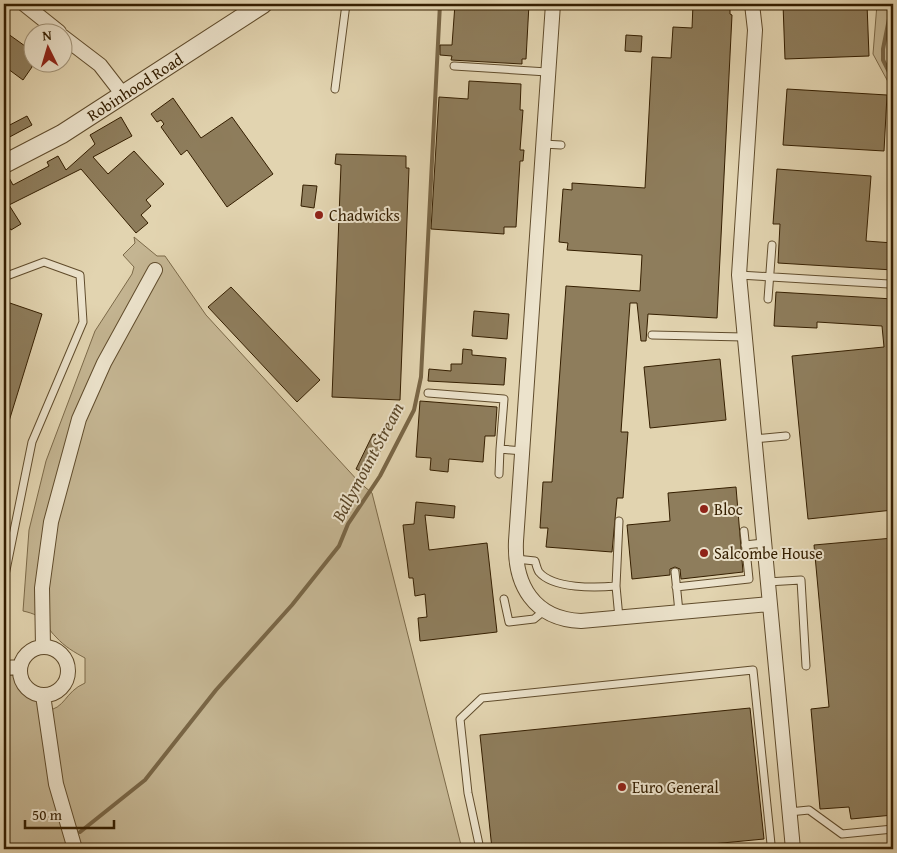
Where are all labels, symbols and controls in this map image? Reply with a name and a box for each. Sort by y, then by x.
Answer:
north arrow [22,22,72,72]
text: N [41,25,53,45]
street label: Robinhood Road [82,47,188,127]
place label: Chadwicks [329,203,400,227]
marker: Chadwicks [313,209,325,221]
water label: Ballymount Stream [324,397,410,527]
place label: Bloc [714,497,743,521]
marker: Bloc [698,503,710,515]
place label: Salcombe House [714,541,823,565]
marker: Salcombe House [698,547,710,559]
place label: Euro General [632,775,719,799]
marker: Euro General [616,781,628,793]
scale bar [25,798,114,830]
text: 50 m [32,804,63,825]

